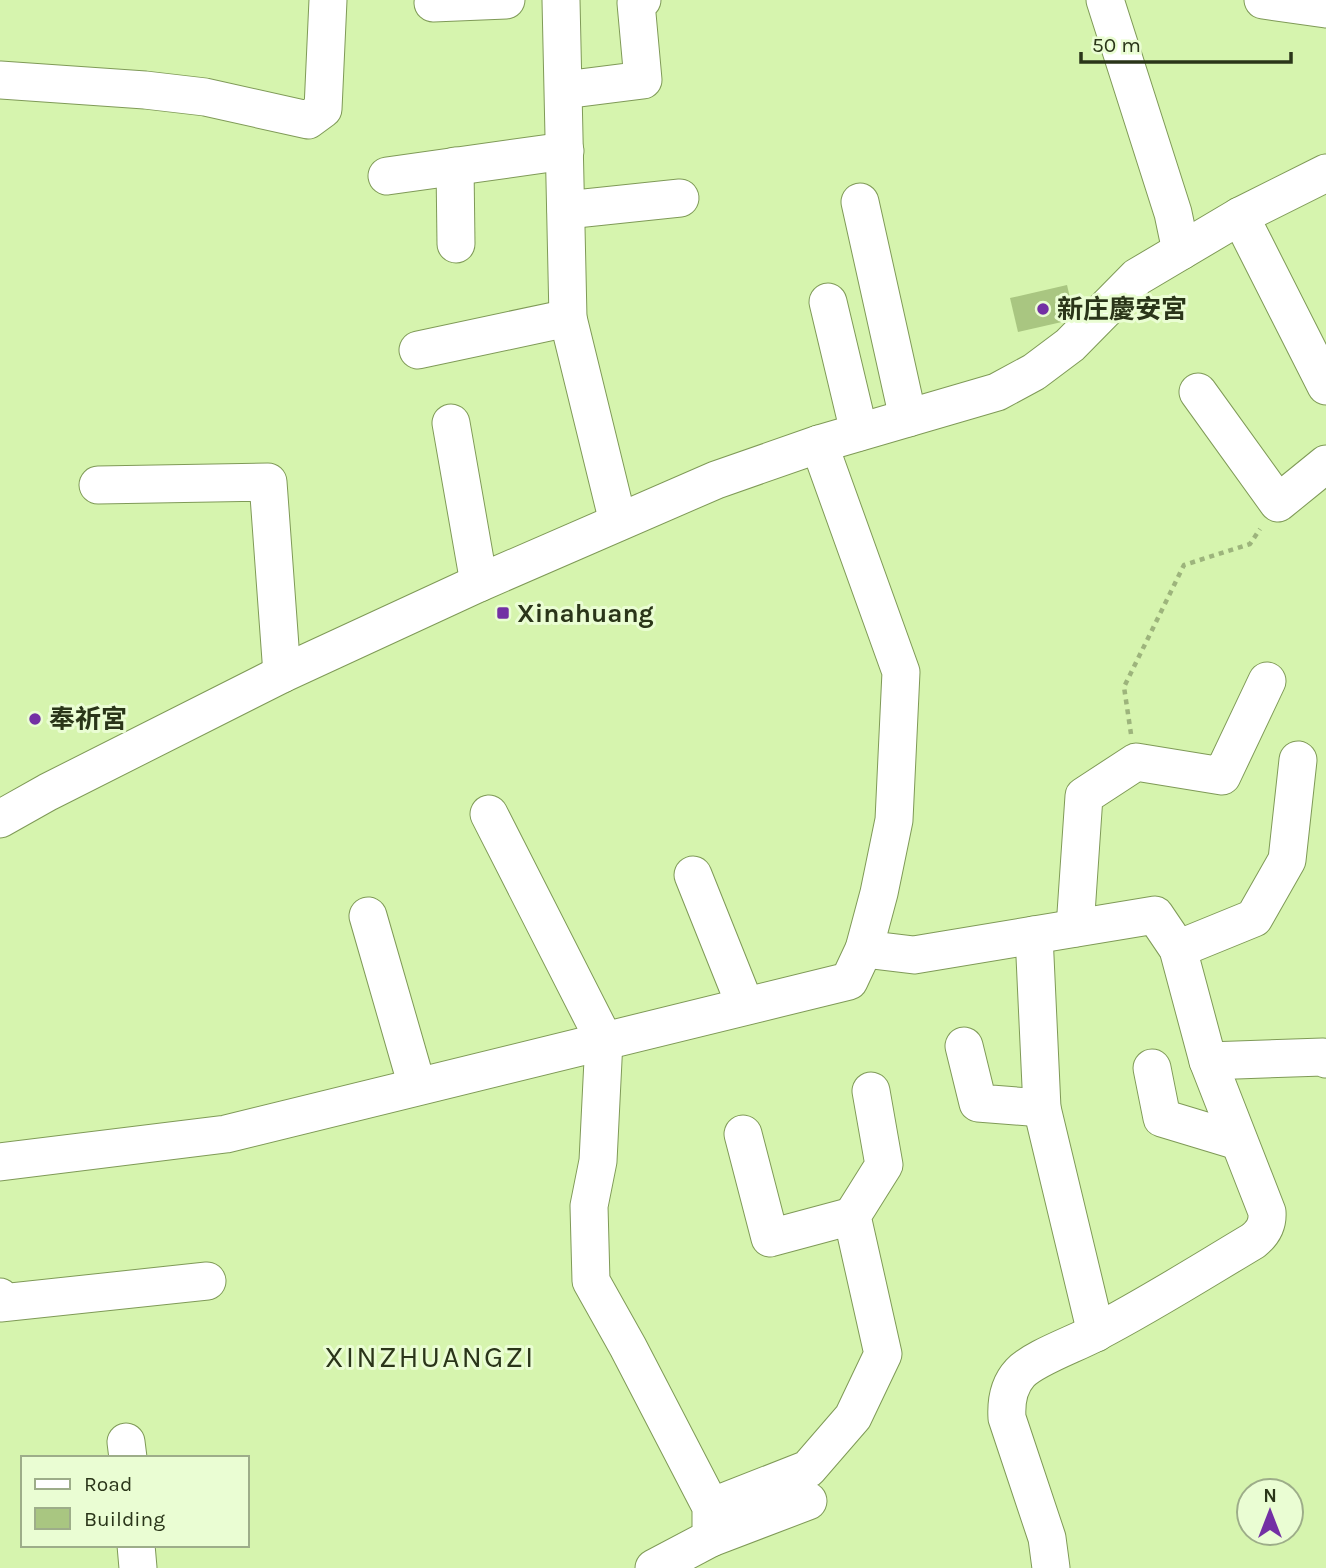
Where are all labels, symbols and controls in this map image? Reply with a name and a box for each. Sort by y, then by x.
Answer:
scale bar [1081,21,1291,65]
text: 50 m [1092,33,1141,57]
place label: 新庄慶安宮 [1057,294,1187,325]
marker: 新庄慶安宮 [1035,301,1051,317]
place label: Xinahuang [517,598,654,629]
marker: Xinahuang [495,605,511,621]
place label: 奉祈宮 [49,704,127,735]
marker: 奉祈宮 [27,711,43,727]
district label: XINZHUANGZI [325,1339,535,1375]
legend [21,1456,248,1547]
text: Road [84,1472,132,1496]
north arrow [1235,1477,1305,1547]
text: N [1263,1485,1277,1507]
text: Building [84,1507,165,1531]

